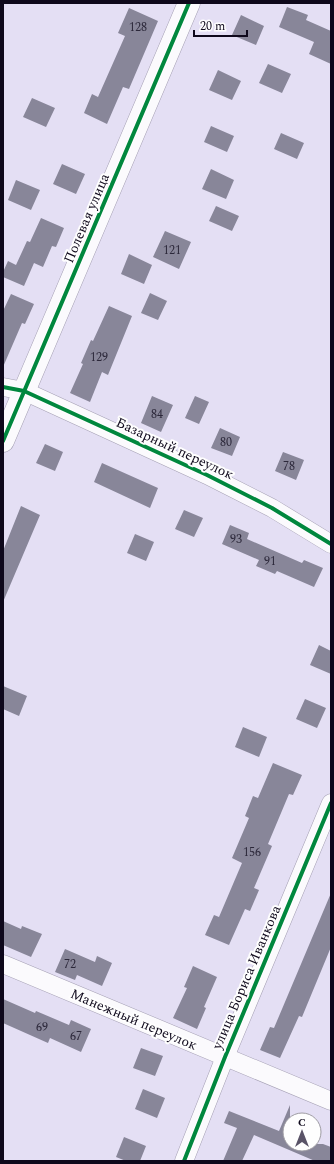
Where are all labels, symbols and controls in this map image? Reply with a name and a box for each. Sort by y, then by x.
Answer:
scale bar [194,12,247,38]
text: 20 m [200,17,225,36]
house number: 128 [129,18,147,37]
street label: Полевая улица [58,170,115,266]
house number: 121 [163,241,181,260]
house number: 129 [90,348,108,367]
house number: 84 [151,405,163,424]
street label: Базарный переулок [113,412,237,485]
house number: 80 [220,433,232,452]
house number: 78 [283,457,295,476]
house number: 93 [230,530,242,549]
house number: 91 [264,552,276,571]
house number: 156 [243,843,261,862]
street label: улица Бориса Иванкова [206,902,286,1054]
house number: 72 [64,955,76,974]
street label: Манежный переулок [67,983,201,1056]
house number: 69 [36,1018,48,1037]
house number: 67 [70,1027,82,1046]
north arrow [282,1112,322,1152]
text: С [298,1114,306,1131]

